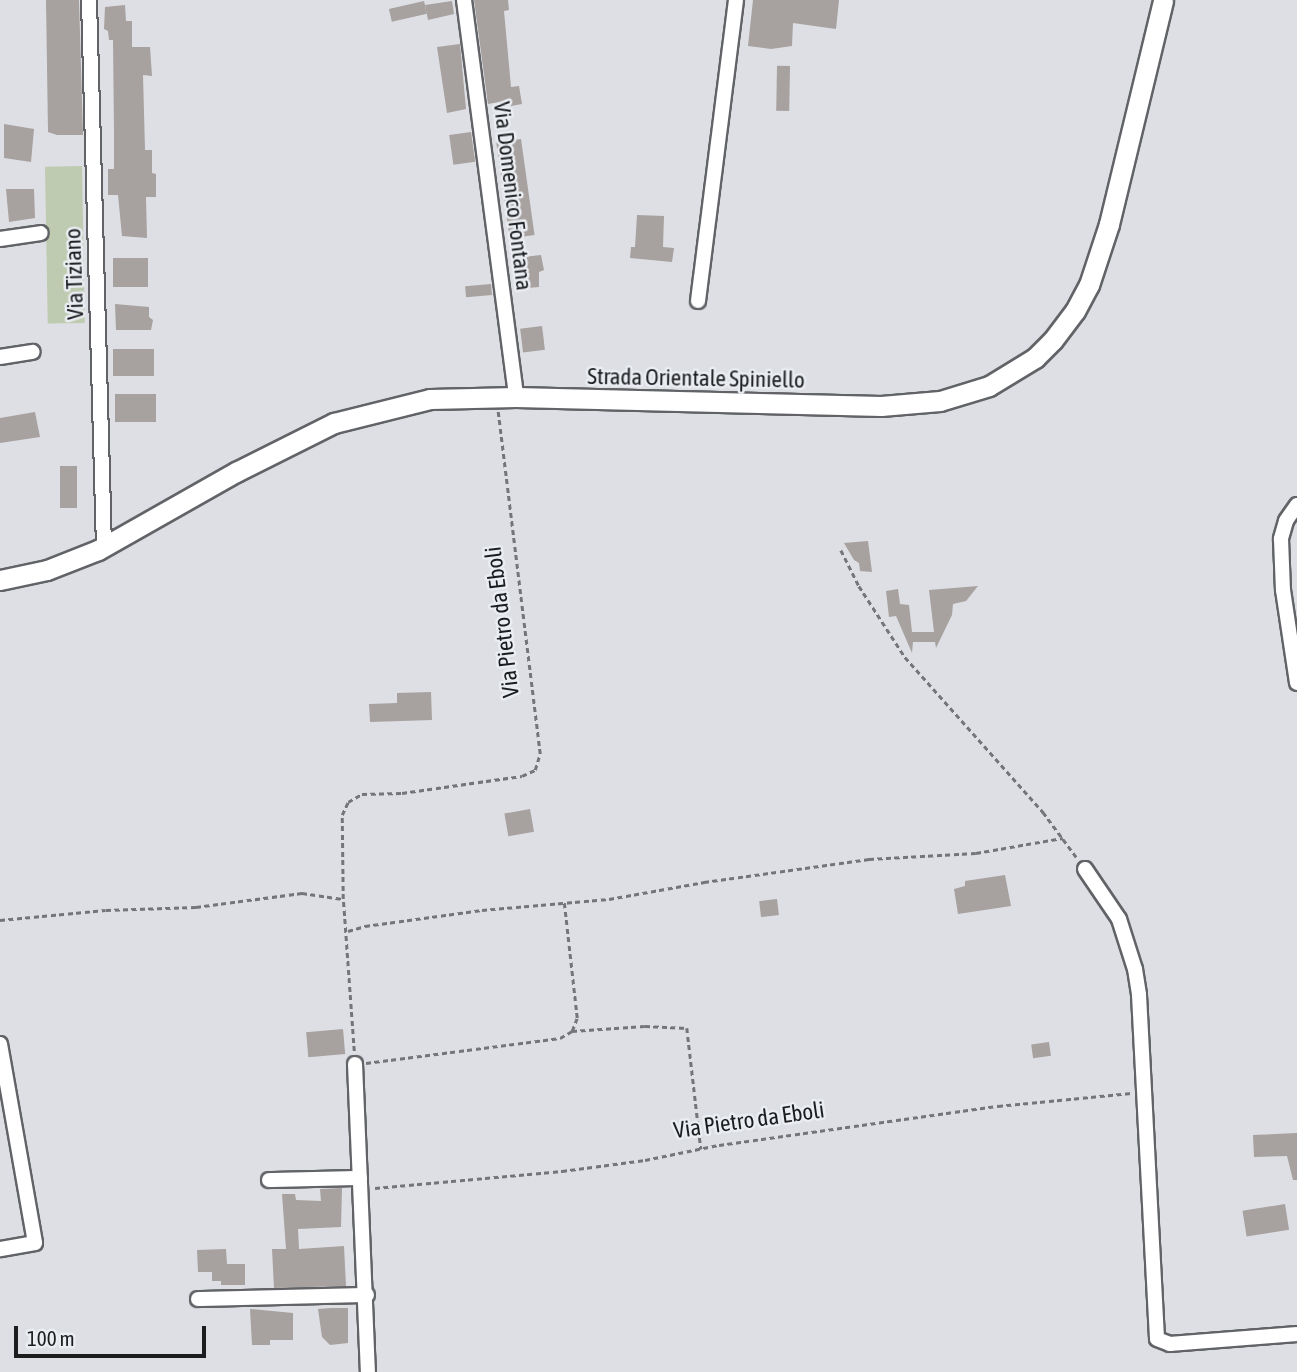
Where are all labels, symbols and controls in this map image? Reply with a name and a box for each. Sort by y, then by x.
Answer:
street label: Via Domenico Fontana [488,100,538,292]
street label: Via Tiziano [59,228,89,320]
street label: Strada Orientale Spiniello [587,362,805,394]
street label: Via Pietro da Eboli [479,545,525,699]
street label: Via Pietro da Eboli [672,1096,826,1144]
scale bar [18,1312,210,1356]
text: 100 m [27,1326,75,1350]

